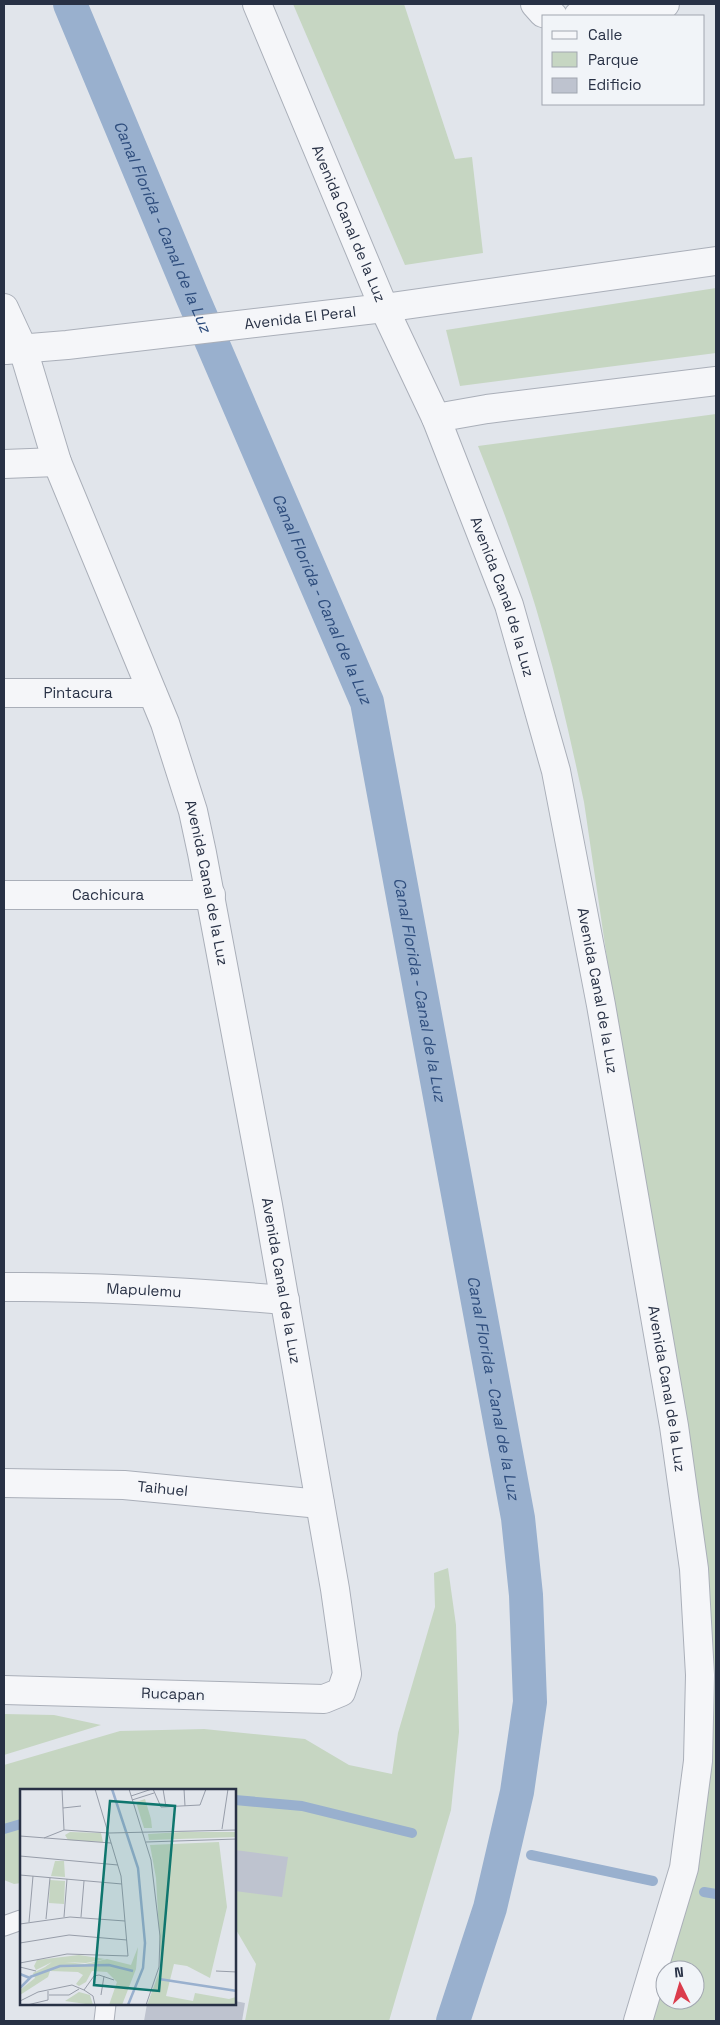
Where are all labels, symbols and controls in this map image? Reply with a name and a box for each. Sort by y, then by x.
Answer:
legend [542,15,705,105]
text: Calle [588,25,623,44]
text: Parque [588,50,639,69]
text: Edificio [588,75,642,94]
water label: Canal Florida - Canal de la Luz [109,118,217,337]
street label: Avenida Canal de la Luz [308,142,390,305]
street label: Avenida El Peral [243,301,357,333]
water label: Canal Florida - Canal de la Luz [267,490,377,709]
street label: Avenida Canal de la Luz [466,514,539,679]
street label: Pintacura [43,683,113,702]
street label: Avenida Canal de la Luz [181,797,233,967]
water label: Canal Florida - Canal de la Luz [389,876,451,1105]
street label: Cachicura [72,885,144,904]
street label: Avenida Canal de la Luz [573,906,623,1075]
street label: Avenida Canal de la Luz [258,1196,306,1365]
water label: Canal Florida - Canal de la Luz [462,1274,525,1503]
street label: Mapulemu [106,1278,182,1301]
street label: Avenida Canal de la Luz [644,1304,690,1473]
street label: Taihuel [137,1476,189,1500]
street label: Rucapan [141,1683,205,1704]
inset map [20,1789,236,2005]
north arrow [655,1960,705,2010]
text: N [673,1963,684,1981]

